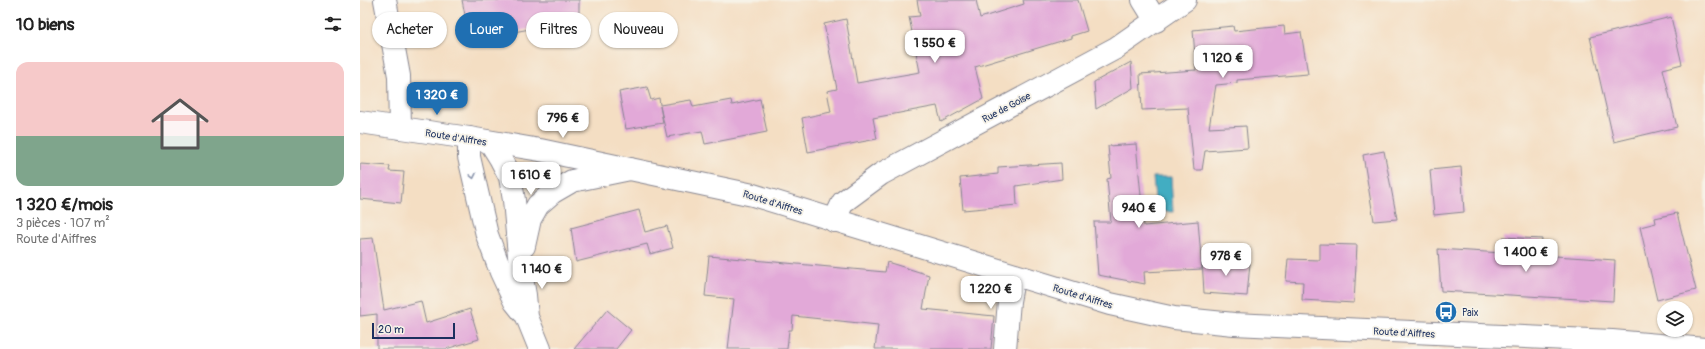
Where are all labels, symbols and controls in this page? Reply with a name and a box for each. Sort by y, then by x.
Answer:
chip: Acheter [372,12,447,48]
chip: Louer [455,12,518,48]
chip: Filtres [526,12,591,48]
chip: Nouveau [599,12,678,48]
icon: filters [322,13,344,35]
text: 10 biens [16,14,74,35]
pin: 1 550 € [898,30,972,64]
text: 1 550 € [914,35,956,51]
pin: 1 120 € [1186,45,1260,79]
text: 1 120 € [1203,50,1243,66]
pin: 1 320 € [400,82,474,116]
text: 1 320 € [416,87,458,103]
icon: home [144,88,216,160]
street label: Rue de Goise [980,90,1033,126]
pin: 796 € [535,105,591,139]
text: 796 € [547,110,579,126]
street label: Route d'Aiffres [424,127,488,149]
pin: 1 610 € [494,162,568,196]
text: 1 610 € [511,167,551,183]
one-way arrow [468,173,476,180]
street label: Route d'Aiffres [741,188,805,218]
text: 1 320 €/mois [16,194,113,215]
pin: 940 € [1111,195,1167,229]
text: 940 € [1122,200,1156,216]
text: 3 pièces · 107 m² [16,215,110,231]
text: Route d'Aiffres [16,231,96,247]
pin: 1 400 € [1489,239,1563,273]
pin: 978 € [1198,243,1254,277]
text: 1 400 € [1504,244,1548,260]
text: 978 € [1210,248,1242,264]
pin: 1 140 € [505,256,579,290]
text: 1 140 € [522,261,562,277]
pin: 1 220 € [954,276,1028,310]
text: 1 220 € [970,281,1012,297]
street label: Route d'Aiffres [1051,282,1115,312]
bus stop icon: Paix [1433,299,1459,325]
map controls [1657,301,1693,337]
button: layers [1657,301,1693,337]
place label: Paix [1462,307,1479,319]
scale bar [372,321,455,340]
text: 20 m [378,323,404,336]
street label: Route d'Aiffres [1373,325,1436,341]

